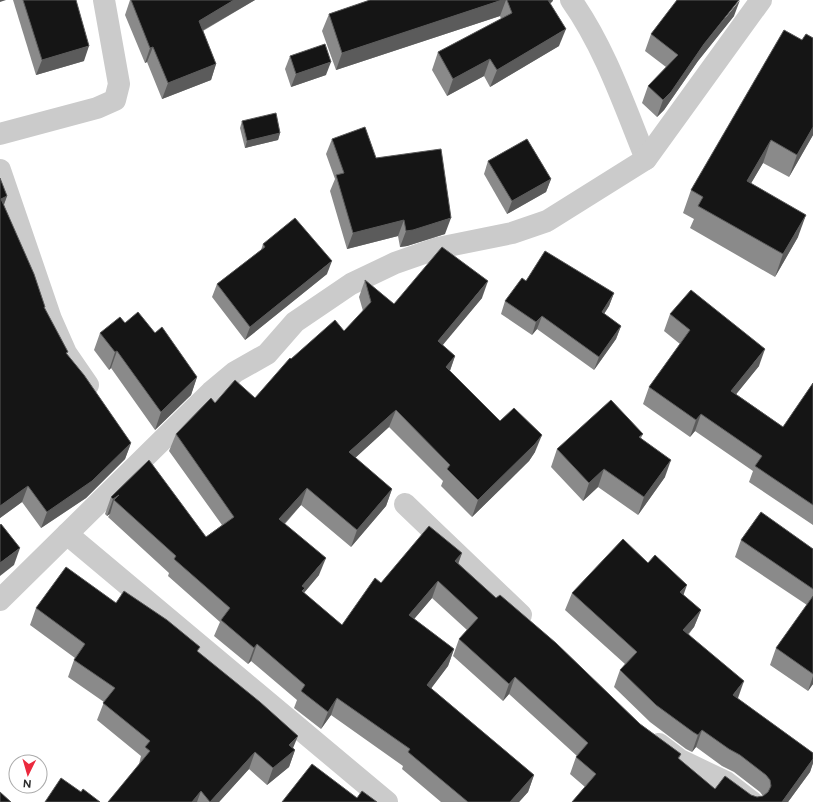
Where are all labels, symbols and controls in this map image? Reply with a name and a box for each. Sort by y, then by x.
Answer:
north arrow [8,754,48,794]
text: N [22,777,32,790]

